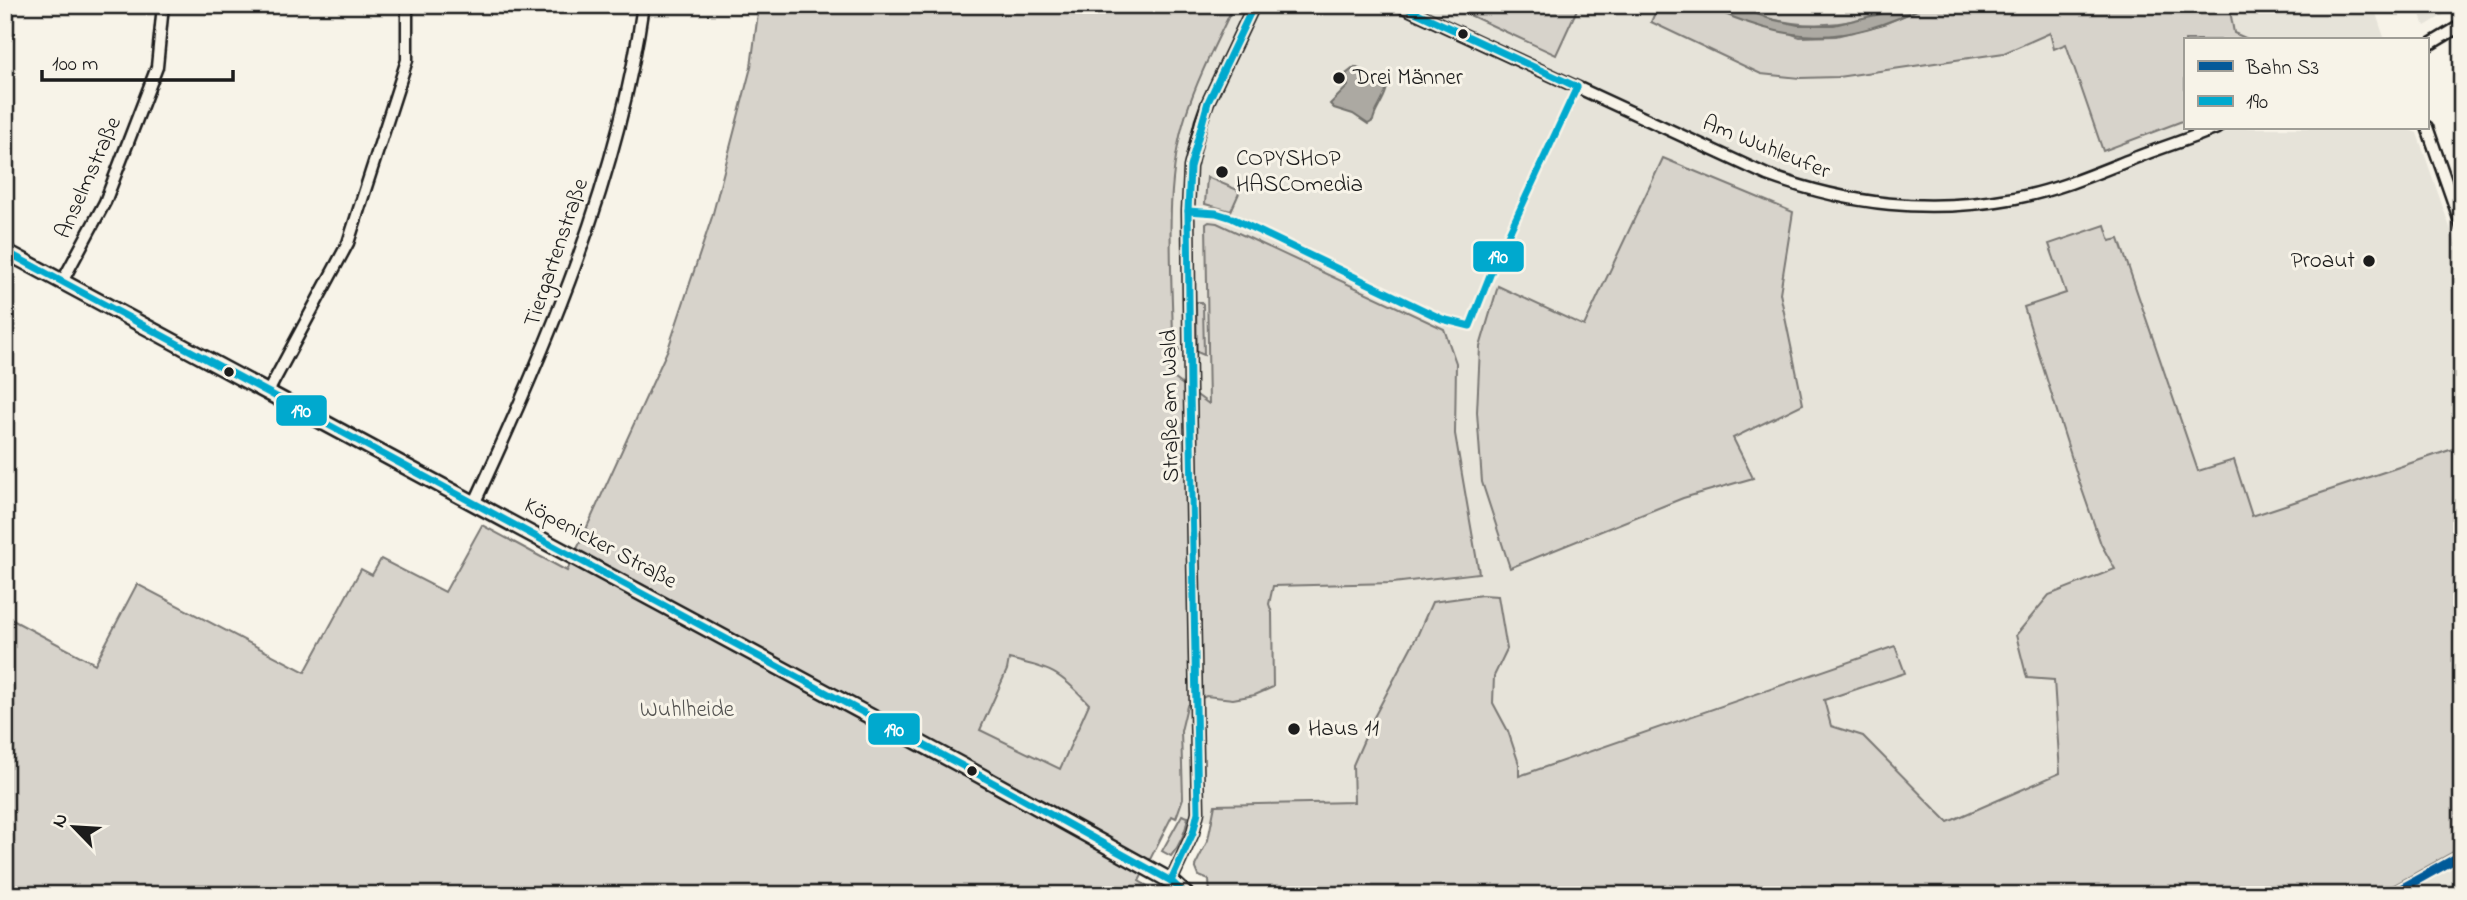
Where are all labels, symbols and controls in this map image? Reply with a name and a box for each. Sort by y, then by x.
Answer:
unlabelled marker [1456,27,1470,41]
scale bar [42,38,233,82]
legend [2184,38,2428,130]
text: 100 m [52,50,98,80]
text: Bahn S3 [2245,54,2319,84]
place label: Drei Männer [1352,62,1464,95]
marker: Drei Männer [1331,70,1347,86]
text: 190 [2246,88,2268,118]
street label: Am Wuhleufer [1697,107,1836,189]
street label: Anselmstraße [47,111,131,244]
place label: COPYSHOP HASCOmedia [1236,143,1363,202]
marker: COPYSHOP HASCOmedia [1214,164,1230,180]
street label: Tiergartenstraße [516,174,599,332]
line badge: 190 [1472,240,1525,273]
text: 190 [1488,245,1509,272]
place label: Proaut [2291,245,2355,278]
marker: Proaut [2361,253,2377,269]
street label: Straße am Wald [1153,329,1189,483]
unlabelled marker [222,365,236,379]
line badge: 190 [275,394,328,427]
text: 190 [291,399,312,426]
street label: Köpenicker Straße [518,490,683,599]
park label: Wuhlheide [640,694,735,727]
line badge: 190 [867,712,921,746]
place label: Haus 11 [1308,713,1379,746]
text: 190 [884,718,905,745]
marker: Haus 11 [1286,721,1302,737]
unlabelled marker [965,764,979,778]
north arrow [38,792,108,862]
text: N [46,809,76,832]

